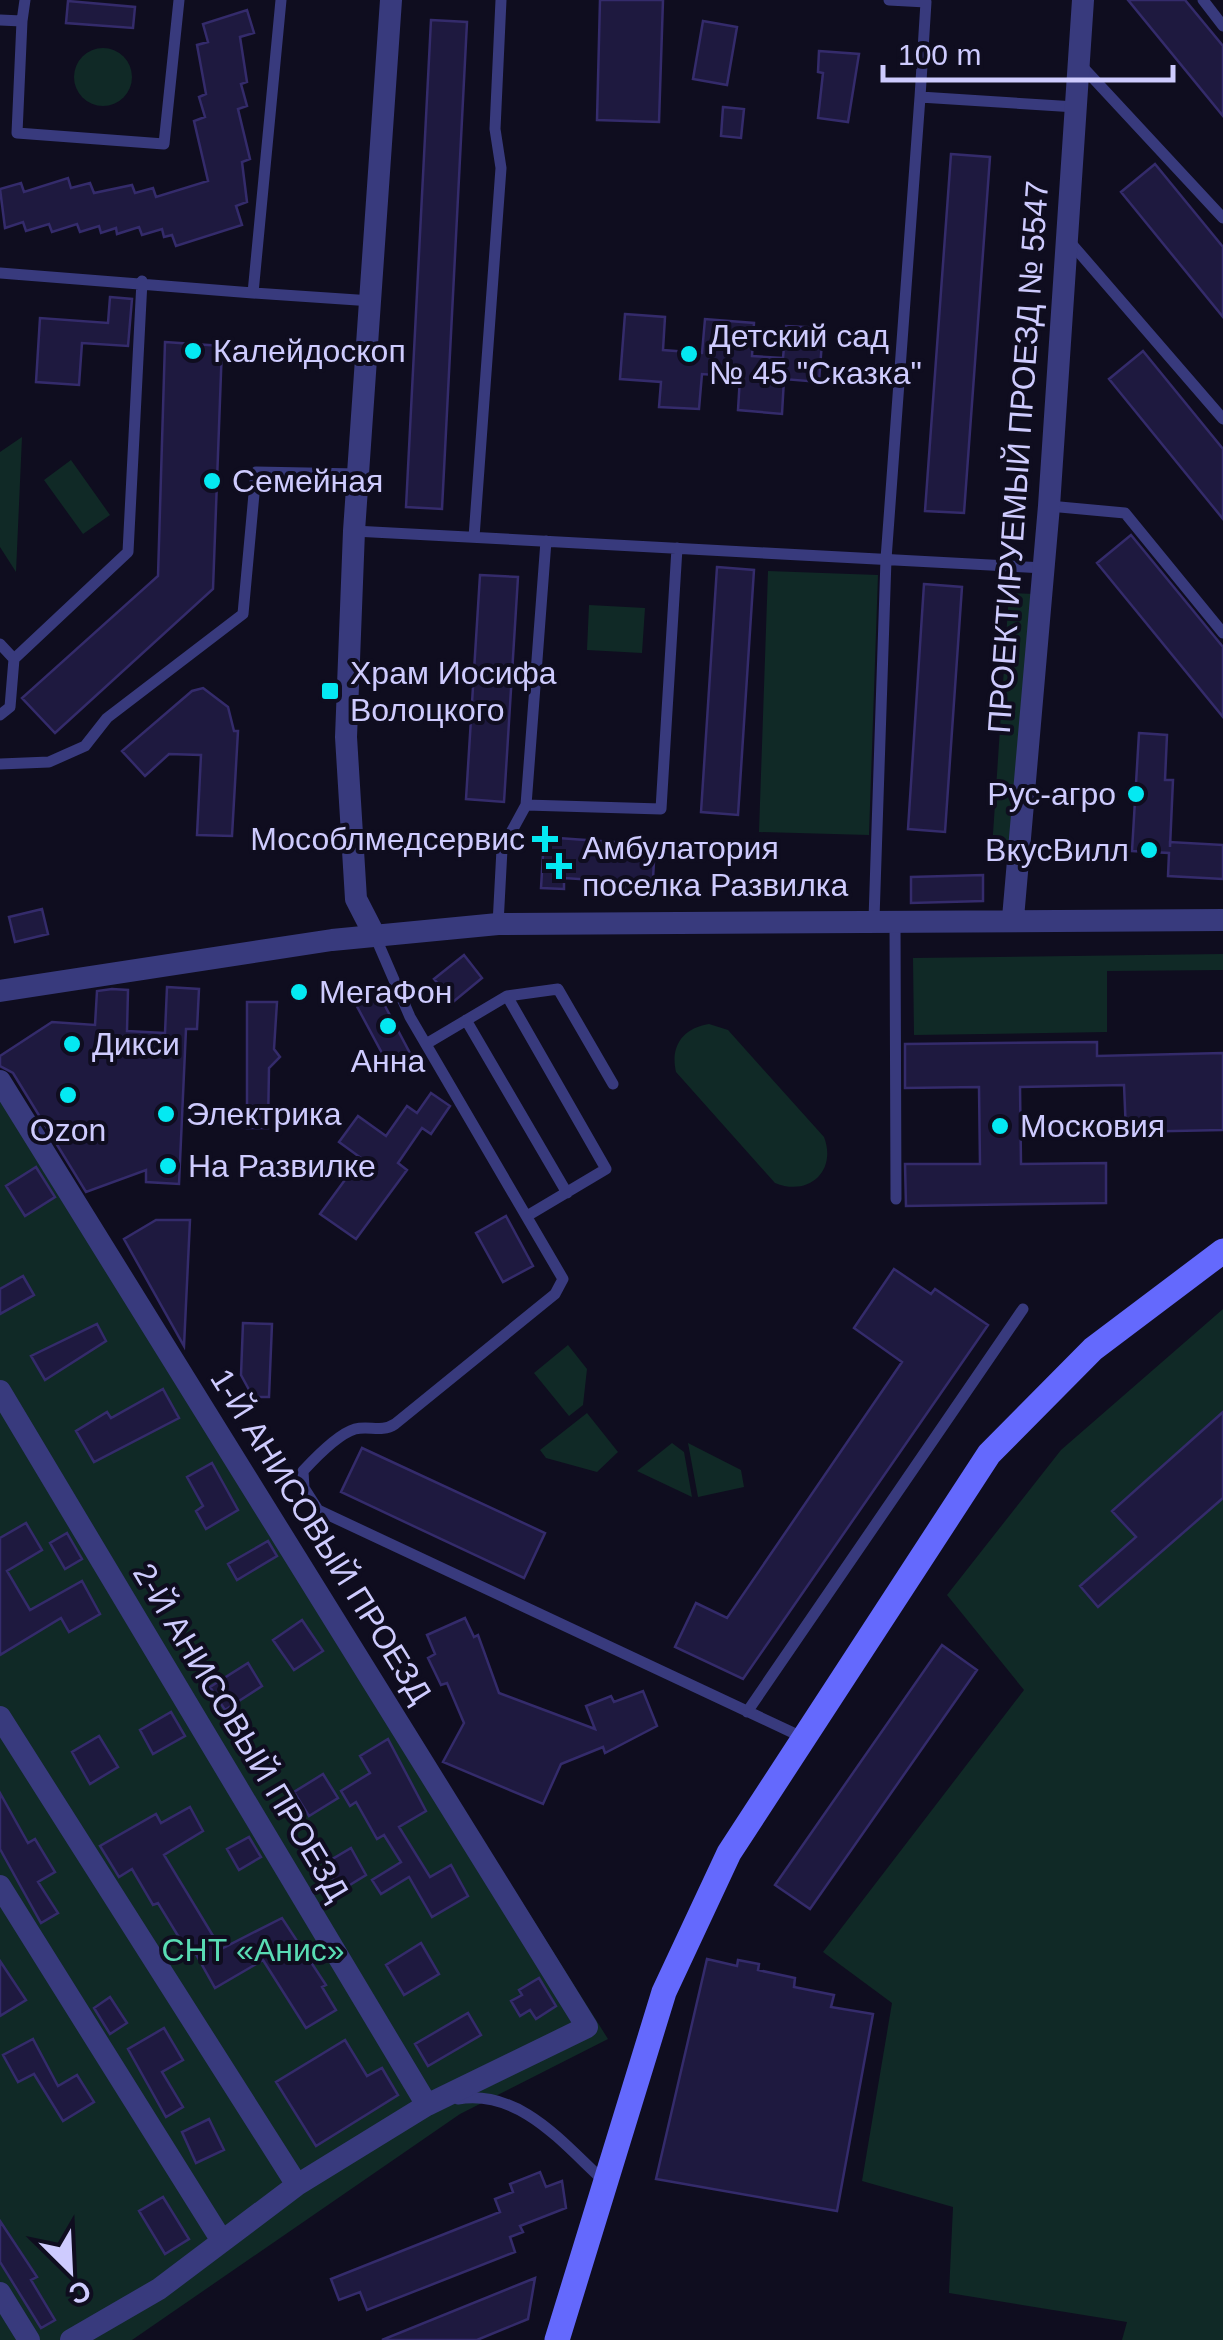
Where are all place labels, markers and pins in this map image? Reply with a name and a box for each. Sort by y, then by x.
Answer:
place label: Детский сад № 45 "Сказка" [709,318,922,391]
place label: Калейдоскоп [213,333,406,369]
marker: Калейдоскоп [182,340,204,362]
marker: Детский сад № 45 "Сказка" [678,343,700,365]
place label: Семейная [232,463,383,499]
marker: Семейная [201,470,223,492]
place label: Храм Иосифа Волоцкого [350,655,557,728]
marker: Храм Иосифа Волоцкого [319,680,341,702]
place label: Рус-агро [987,776,1116,812]
marker: Рус-агро [1125,783,1147,805]
place label: Мособлмедсервис [250,821,525,857]
marker: Мособлмедсервис [534,828,556,850]
place label: Амбулатория поселка Развилка [582,830,849,903]
place label: ВкусВилл [985,832,1129,868]
marker: ВкусВилл [1138,839,1160,861]
marker: Амбулатория поселка Развилка [546,853,572,879]
place label: МегаФон [319,974,452,1010]
marker: МегаФон [288,981,310,1003]
marker: Анна [377,1015,399,1037]
place label: Дикси [92,1026,180,1062]
marker: Дикси [61,1033,83,1055]
place label: Анна [351,1043,425,1079]
marker: Ozon [57,1084,79,1106]
place label: Электрика [186,1096,342,1132]
marker: Электрика [155,1103,177,1125]
place label: Московия [1020,1108,1165,1144]
place label: Ozon [30,1112,106,1148]
marker: Московия [989,1115,1011,1137]
place label: На Развилке [188,1148,376,1184]
marker: На Развилке [157,1155,179,1177]

